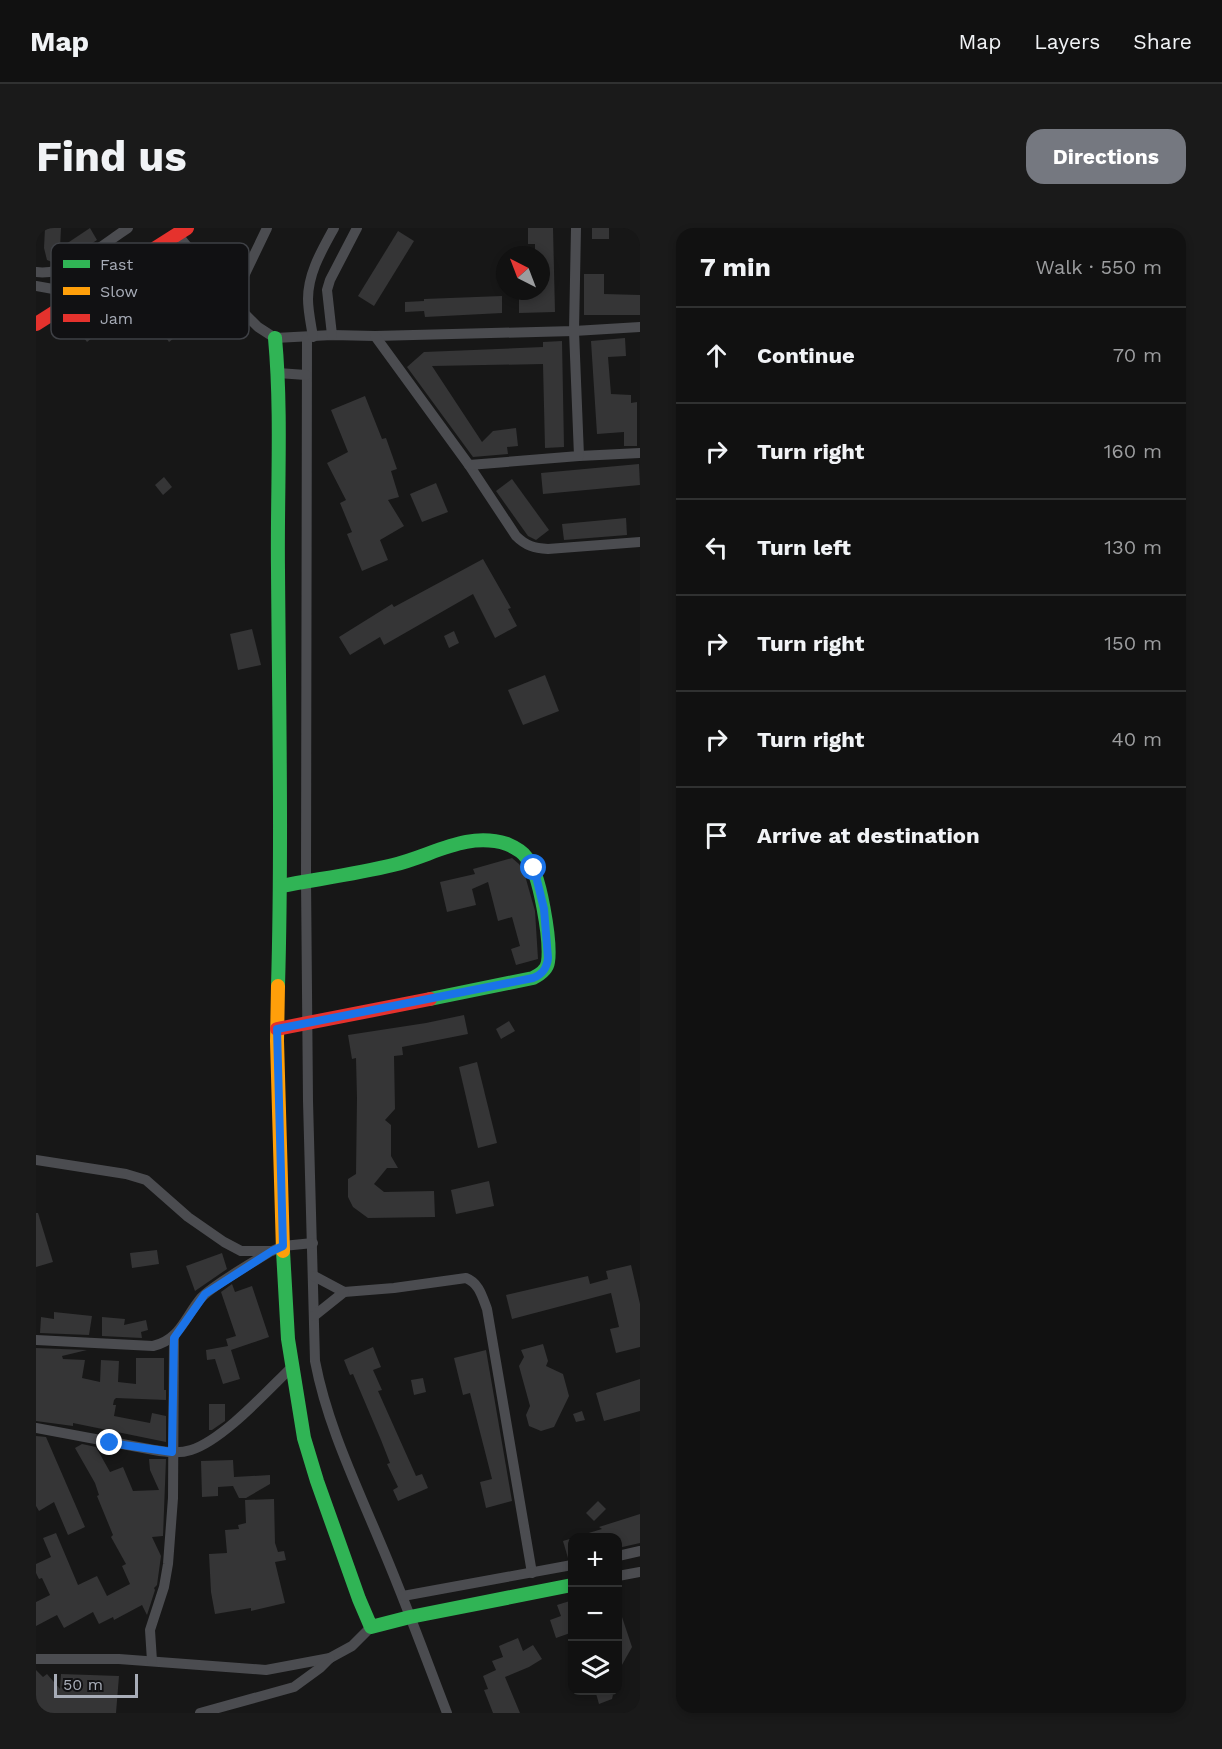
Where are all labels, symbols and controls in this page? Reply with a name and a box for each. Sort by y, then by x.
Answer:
text: Map [30,25,89,58]
text: Map [958,29,1001,54]
text: Layers [1034,29,1100,54]
text: Share [1133,29,1192,54]
button: Directions [1026,129,1186,184]
text: Find us [36,132,187,181]
legend [51,243,249,339]
north arrow [496,246,550,300]
text: 7 min [700,252,771,282]
text: Fast [100,255,133,274]
text: Walk · 550 m [1035,255,1162,279]
text: Slow [100,282,138,301]
text: Jam [100,309,133,328]
icon: ahead [700,339,733,372]
text: Continue [757,343,855,368]
text: 70 m [1113,343,1162,367]
icon: right [700,435,733,468]
text: Turn right [757,439,864,464]
text: 160 m [1104,439,1162,463]
icon: left [700,531,733,564]
text: Turn left [757,535,851,560]
text: 130 m [1104,535,1162,559]
icon: right [700,627,733,660]
text: Turn right [757,631,864,656]
text: 150 m [1104,631,1162,655]
icon: right [700,723,733,756]
text: Turn right [757,727,864,752]
text: 40 m [1111,727,1162,751]
icon: arrive [700,819,733,852]
text: Arrive at destination [757,823,980,848]
route start [520,854,546,880]
route end [96,1429,122,1455]
map controls [568,1533,622,1695]
button: + [568,1533,622,1587]
button: − [568,1587,622,1641]
button: layers [568,1641,622,1695]
scale bar [54,1671,138,1698]
text: 50 m [63,1675,103,1694]

